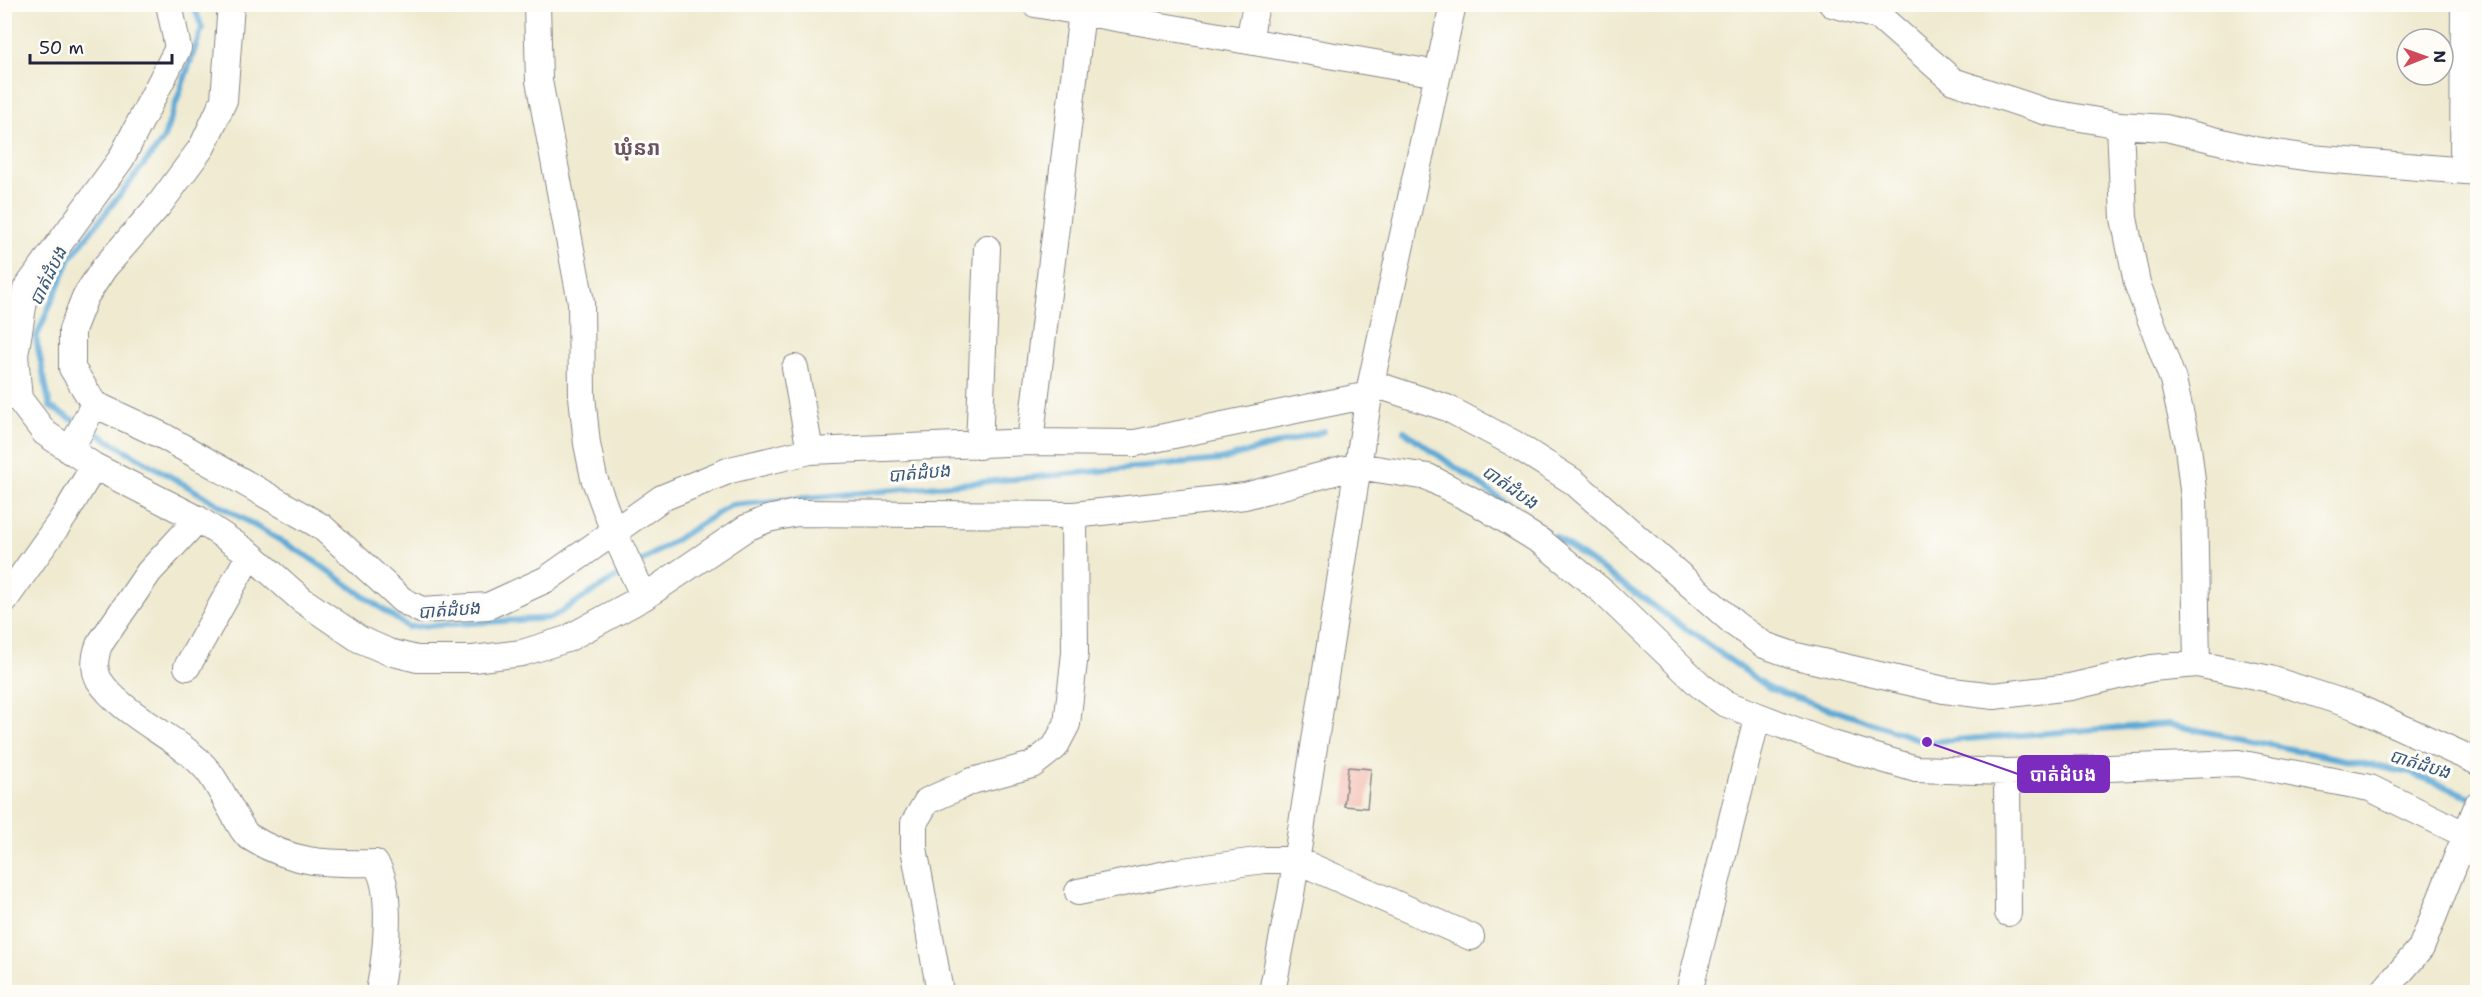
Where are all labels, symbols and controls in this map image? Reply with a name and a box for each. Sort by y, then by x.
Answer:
scale bar [30,27,172,65]
north arrow [2395,27,2455,87]
text: 50 m [39,36,84,60]
text: N [2429,50,2450,63]
district label: ឃុំនរា [614,135,660,161]
water label: បាត់ដំបង [24,242,73,309]
water label: បាត់ដំបង [887,458,952,488]
water label: បាត់ដំបង [1478,459,1543,515]
water label: បាត់ដំបង [417,596,481,624]
water label: បាត់ដំបង [2387,743,2454,785]
callout: បាត់ដំបង [2018,756,2109,792]
text: បាត់ដំបង [2030,763,2096,787]

